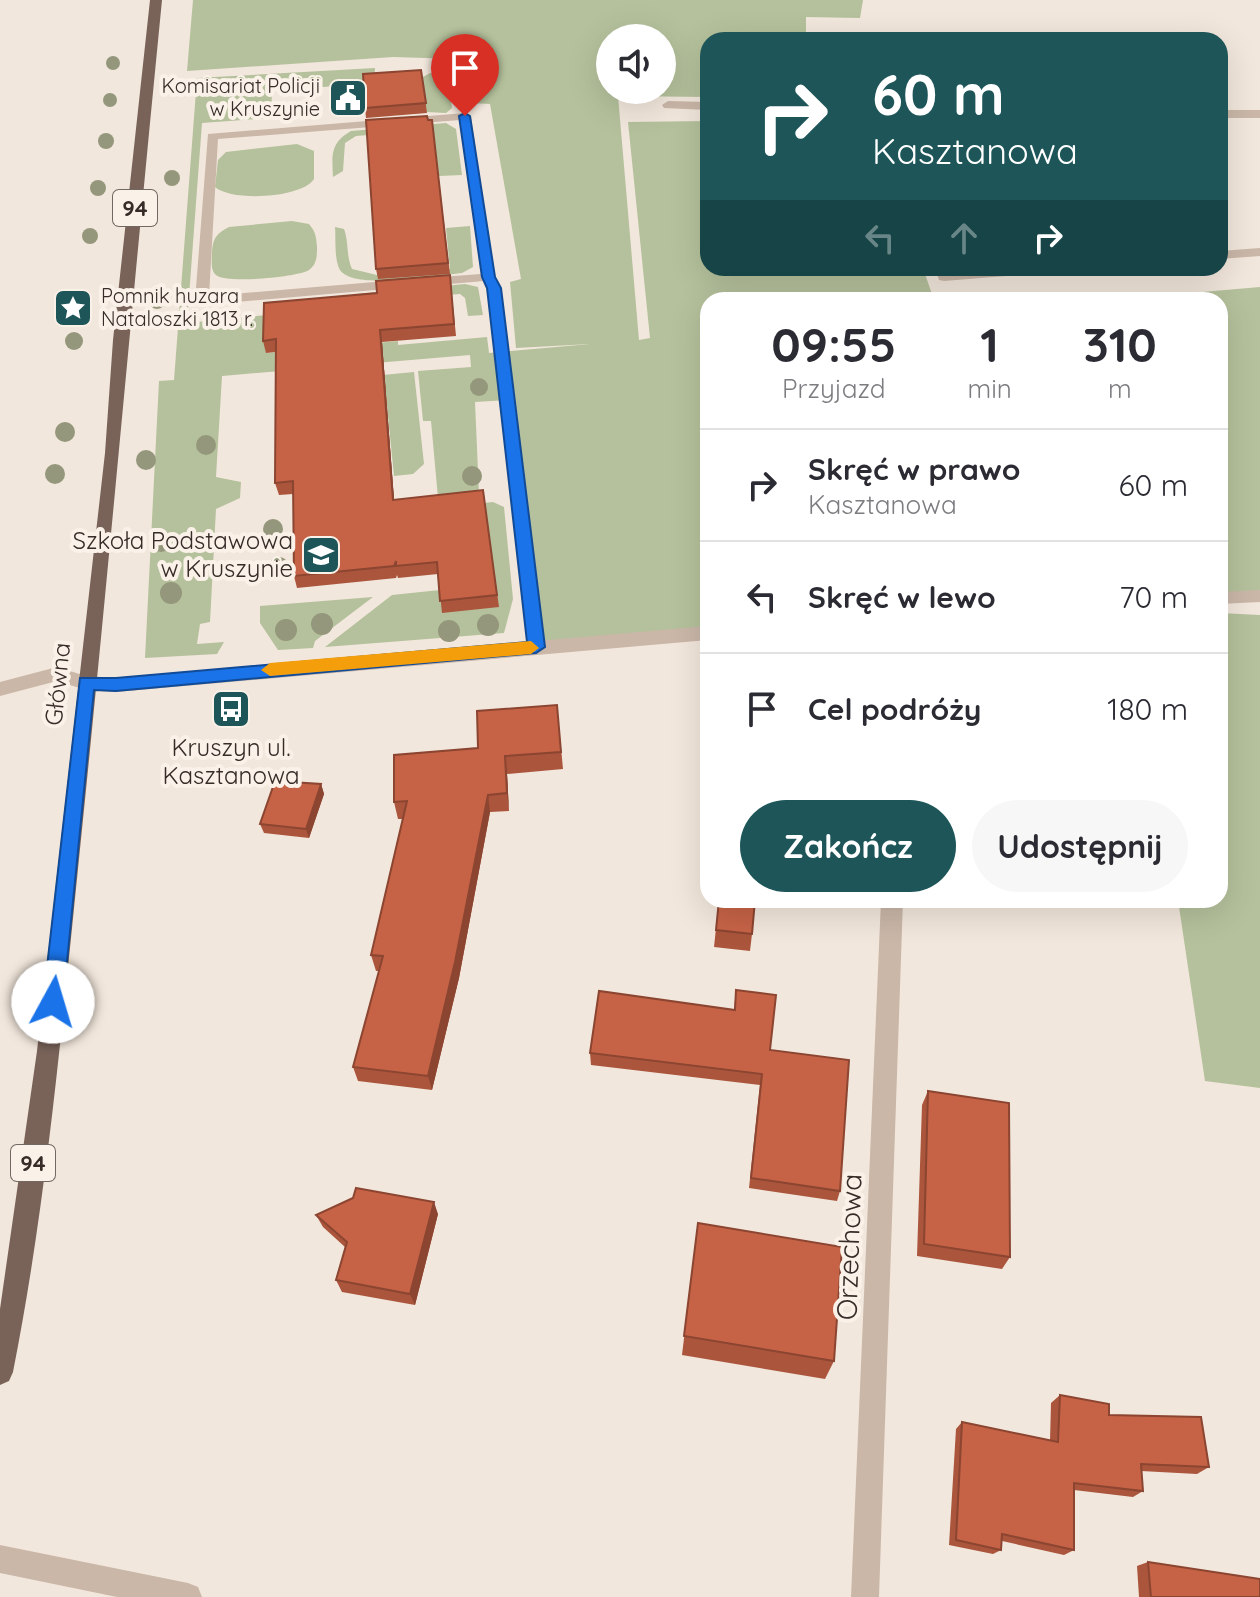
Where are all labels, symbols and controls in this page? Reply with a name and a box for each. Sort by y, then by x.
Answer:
map controls [596,24,676,104]
button: sound [596,24,676,104]
pin [431,34,499,116]
icon: arrive [443,46,487,90]
text: 60 m [872,59,1005,129]
icon: right [740,64,844,168]
place label: Komisariat Policji w Kruszynie [162,73,320,121]
public building icon: Komisariat Policji w Kruszynie [327,77,369,119]
text: Kasztanowa [872,128,1078,173]
road number: 94 [113,190,157,226]
icon: left [858,216,902,260]
icon: ahead [942,216,986,260]
icon: right [1026,216,1070,260]
place label: Pomnik huzara Nataloszki 1813 r. [101,283,253,331]
place icon: Pomnik huzara Nataloszki 1813 r. [52,287,94,329]
text: 09:55 [771,314,896,374]
text: 1 [980,314,999,374]
text: 310 [1083,314,1157,374]
text: Przyjazd [782,372,885,405]
text: min [967,372,1012,405]
text: m [1108,372,1132,405]
text: Skręć w prawo [808,450,1020,488]
icon: right [740,463,784,507]
text: 60 m [1118,466,1188,504]
text: Kasztanowa [808,488,957,521]
place label: Szkoła Podstawowa w Kruszynie [72,525,293,583]
school or university icon: Szkoła Podstawowa w Kruszynie [300,534,342,576]
icon: left [740,575,784,619]
text: Skręć w lewo [808,578,996,616]
text: 70 m [1119,578,1188,616]
street label: Główna [38,641,76,727]
icon: arrive [740,687,784,731]
bus stop icon: Kruszyn ul. Kasztanowa [210,688,252,730]
text: Cel podróży [808,690,981,728]
text: 180 m [1107,690,1188,728]
place label: Kruszyn ul. Kasztanowa [162,732,300,790]
button: Zakończ [740,800,956,892]
button: Udostępnij [972,800,1188,892]
position arrow [11,960,95,1044]
road number: 94 [11,1145,55,1181]
street label: Orzechowa [828,1173,869,1321]

